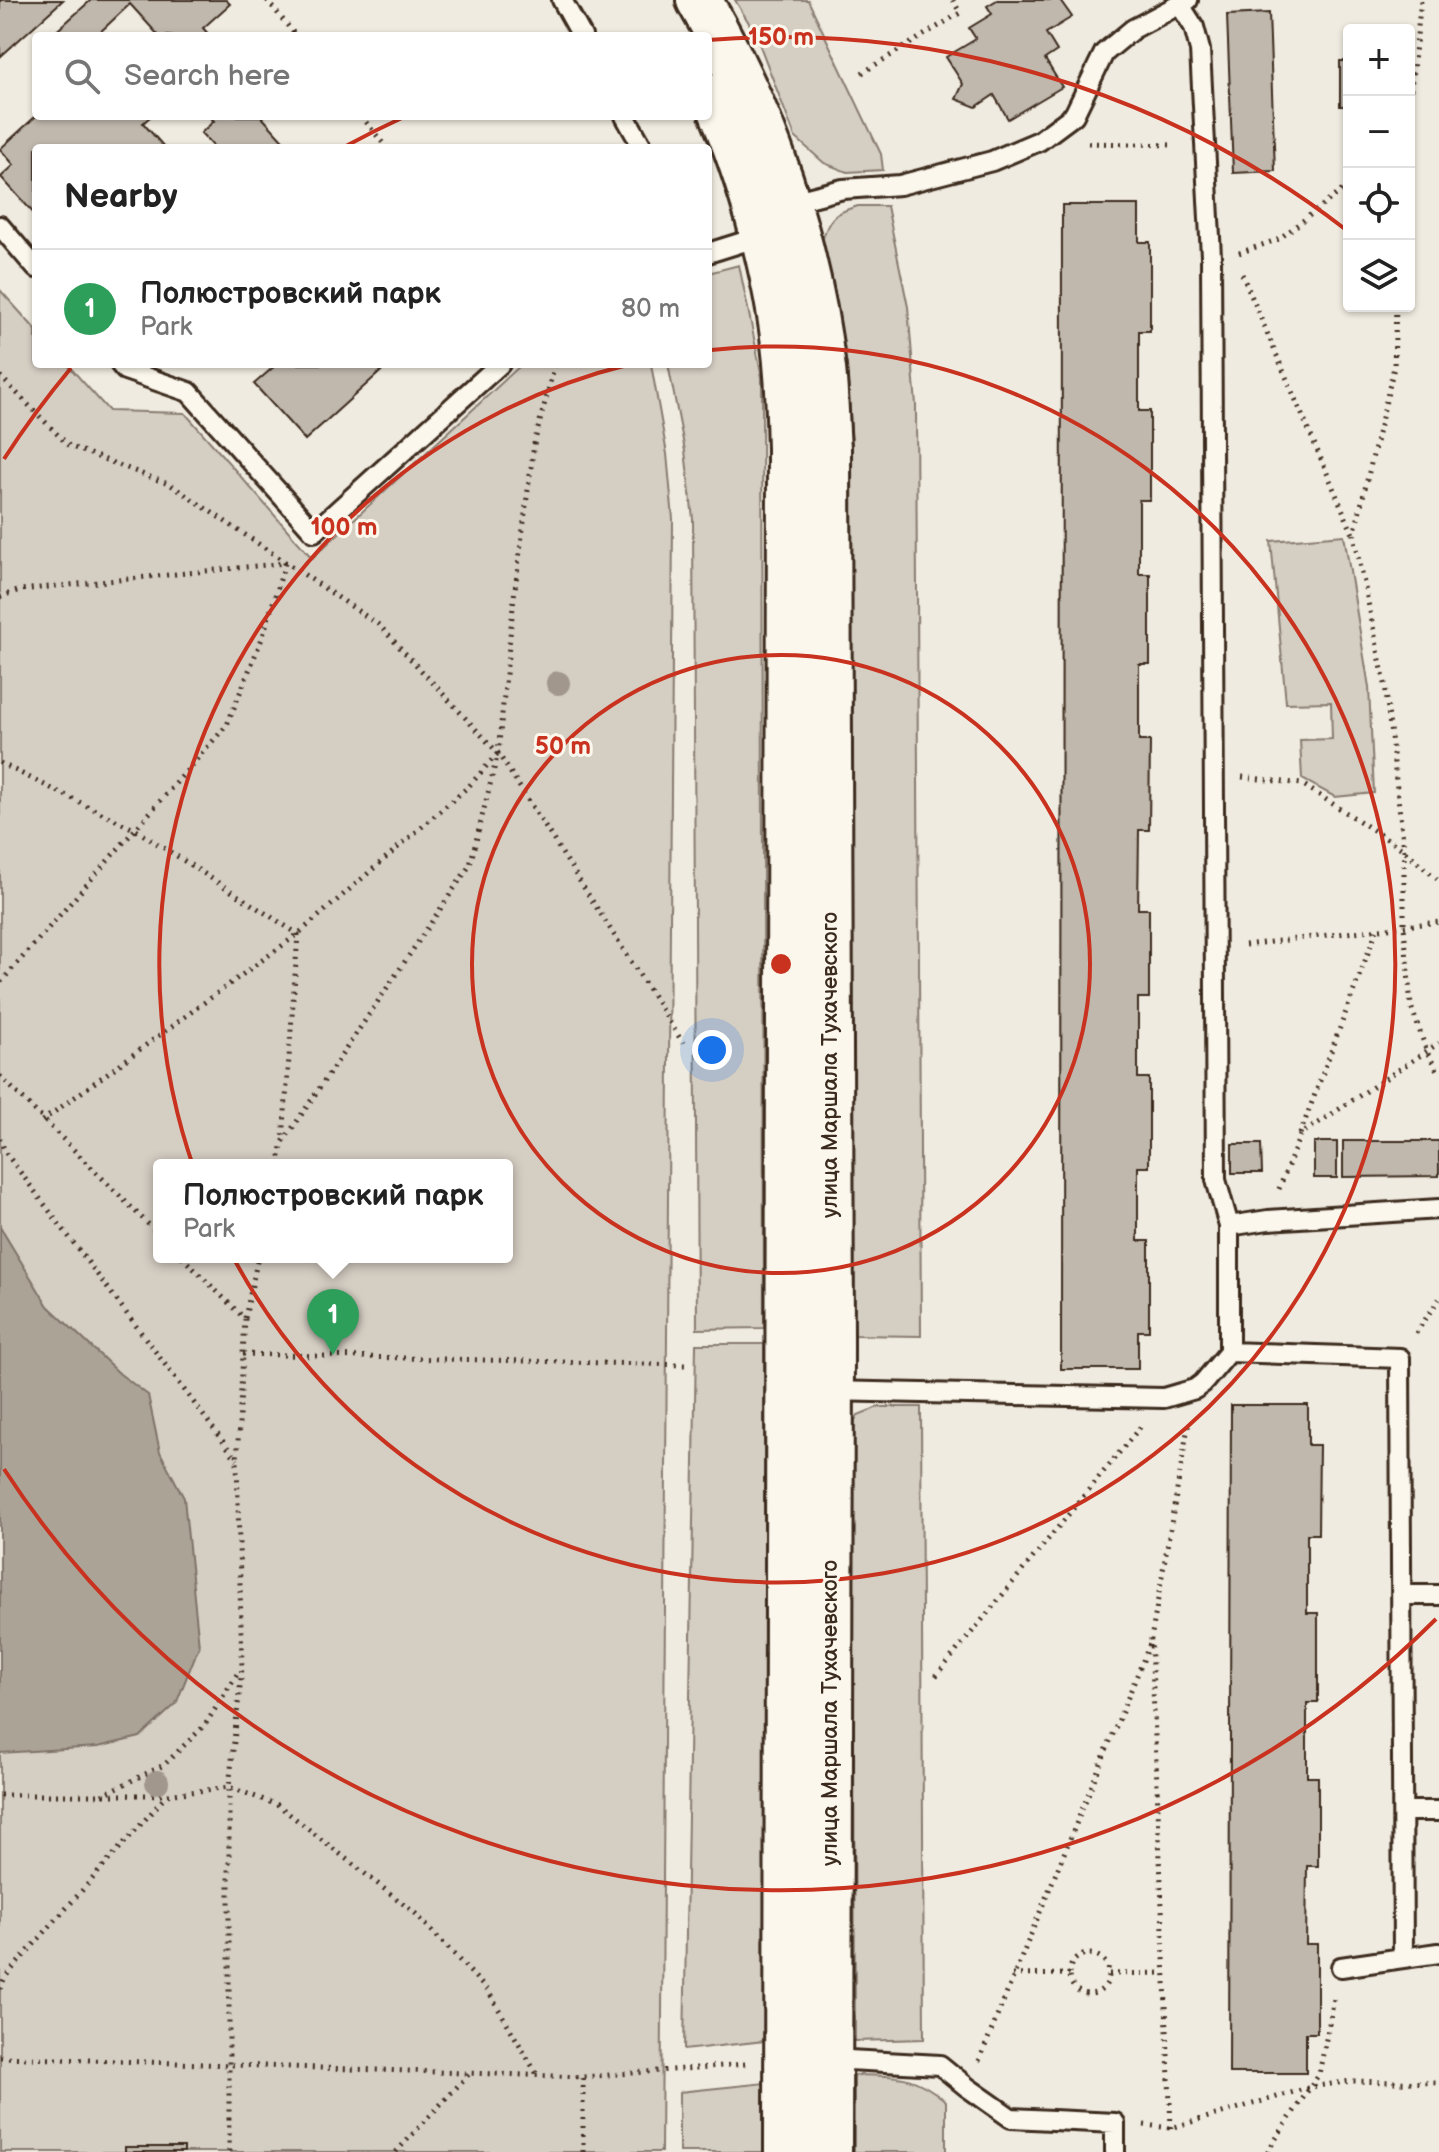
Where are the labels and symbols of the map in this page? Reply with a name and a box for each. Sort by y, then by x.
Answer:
text: 150 m [748,23,814,52]
text: 100 m [311,513,377,542]
text: 50 m [535,732,591,761]
street label: улица Маршала Тухачевского [817,912,844,1218]
centre of rings [767,950,795,978]
your location [692,1030,732,1070]
pin: 1 [307,1289,359,1355]
street label: улица Маршала Тухачевского [817,1560,844,1866]

